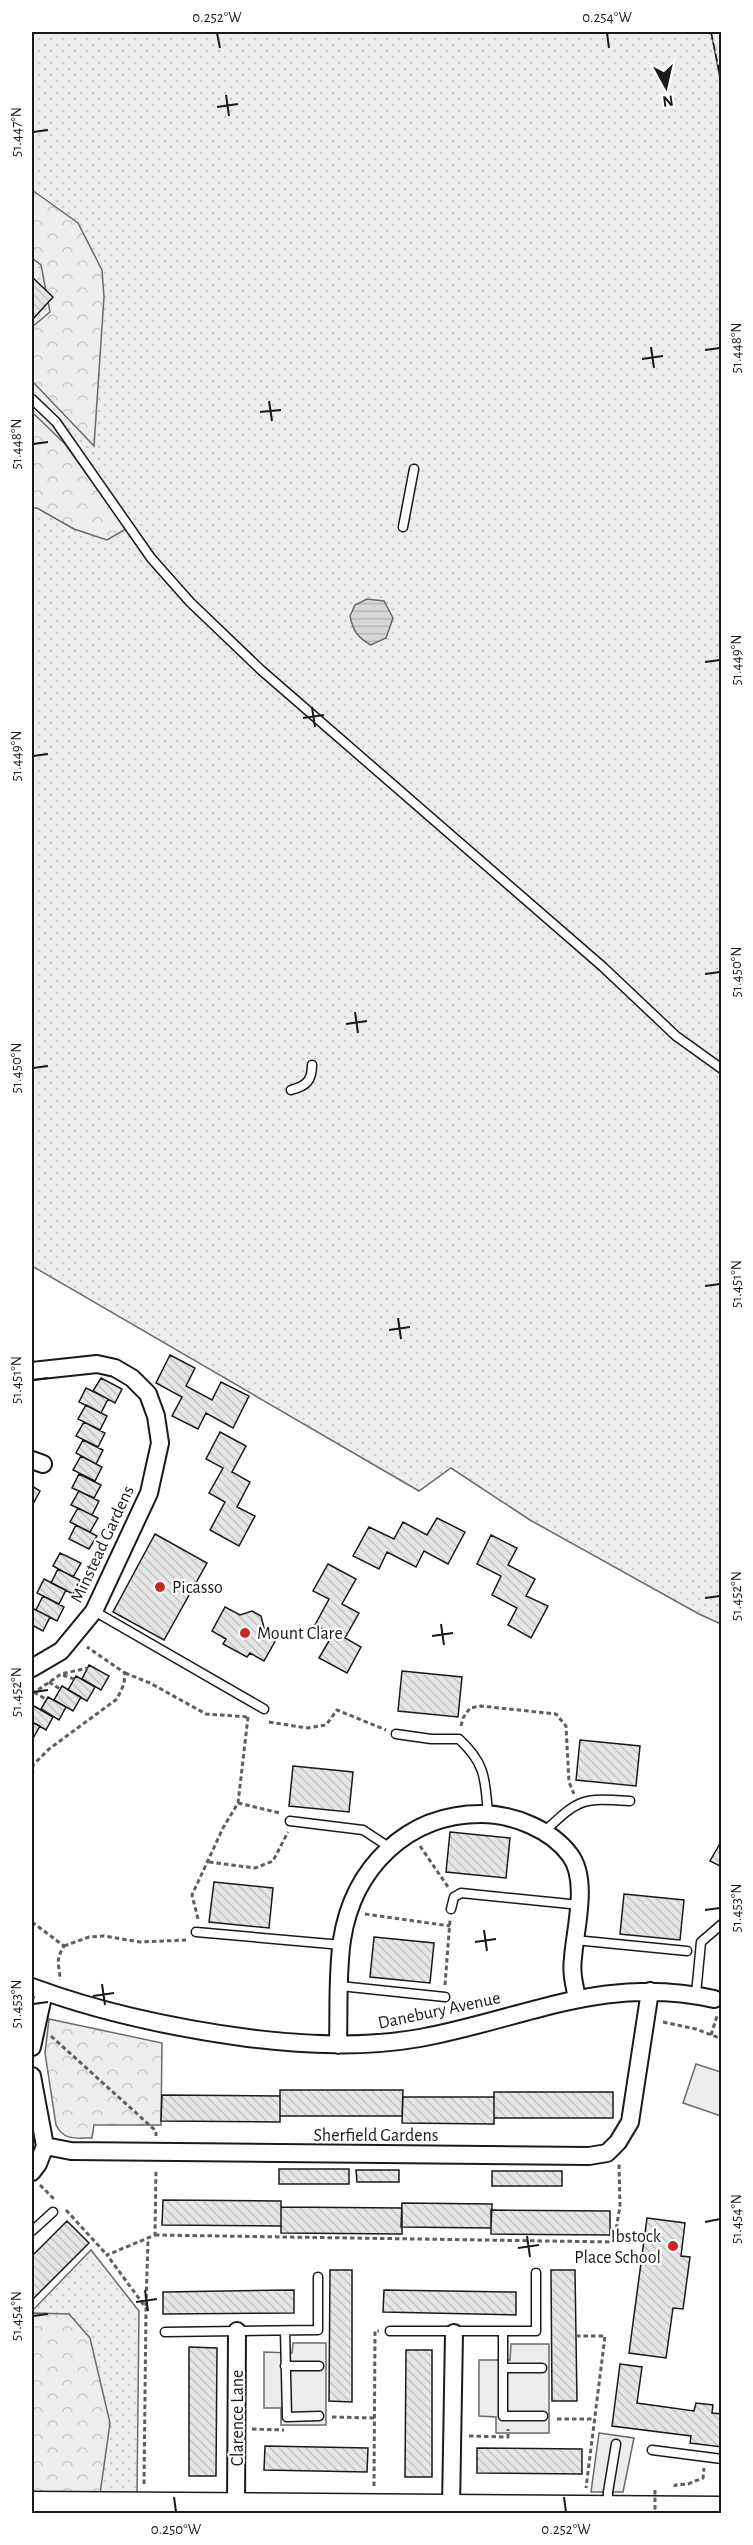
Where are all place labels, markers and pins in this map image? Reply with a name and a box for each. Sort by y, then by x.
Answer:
place label: Picasso [172,1579,223,1597]
marker: Picasso [153,1580,167,1594]
place label: Mount Clare [257,1625,343,1643]
marker: Mount Clare [238,1626,252,1640]
place label: Ibstock Place School [574,2228,662,2267]
marker: Ibstock Place School [666,2239,680,2253]

